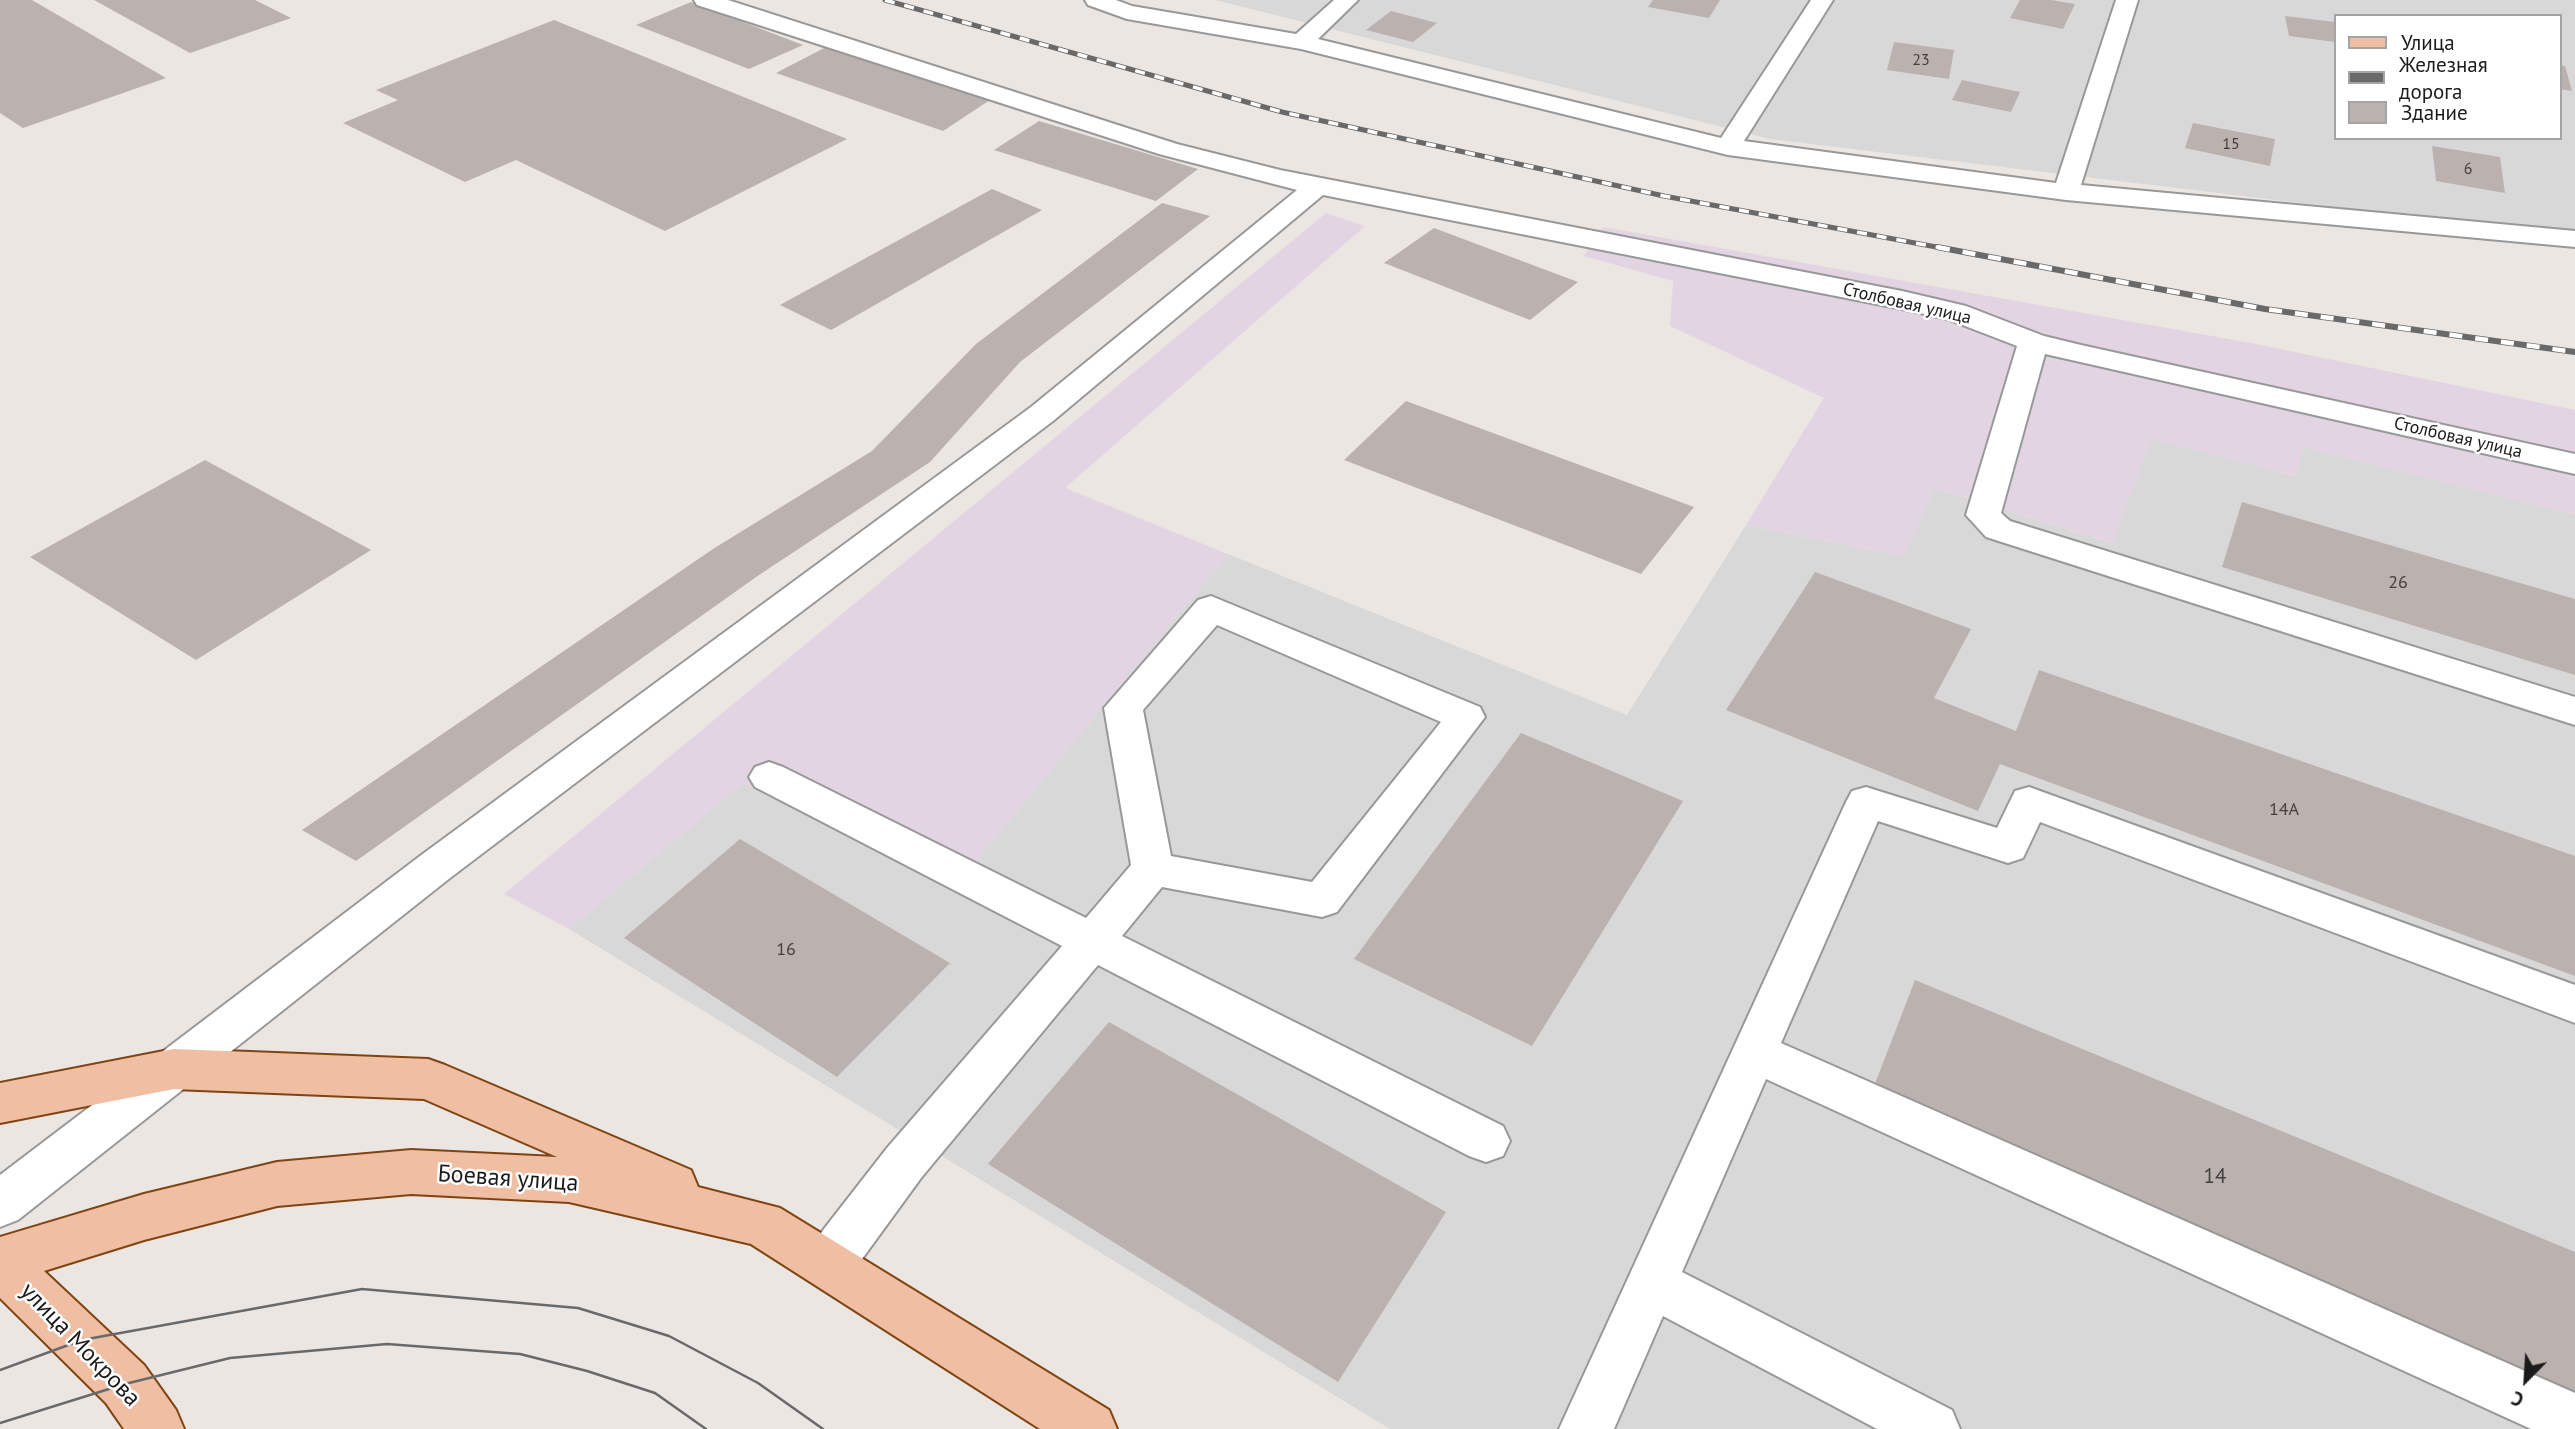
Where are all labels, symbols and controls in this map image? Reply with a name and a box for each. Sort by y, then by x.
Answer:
legend [2334,14,2561,140]
text: Улица [2401,29,2455,56]
house number: 23 [1912,50,1930,70]
text: Железная дорога [2399,51,2488,105]
text: Здание [2401,99,2468,126]
house number: 15 [2222,134,2240,154]
house number: 6 [2464,159,2472,179]
street label: Столбовая улица [1841,279,1973,329]
street label: Столбовая улица [2392,413,2524,463]
house number: 26 [2388,572,2408,594]
house number: 14А [2269,799,2299,821]
house number: 16 [776,939,796,961]
street label: Боевая улица [437,1160,579,1198]
house number: 14 [2204,1164,2226,1190]
street label: улица Мокрова [14,1277,146,1413]
north arrow [2491,1345,2561,1415]
text: С [2508,1386,2527,1412]

